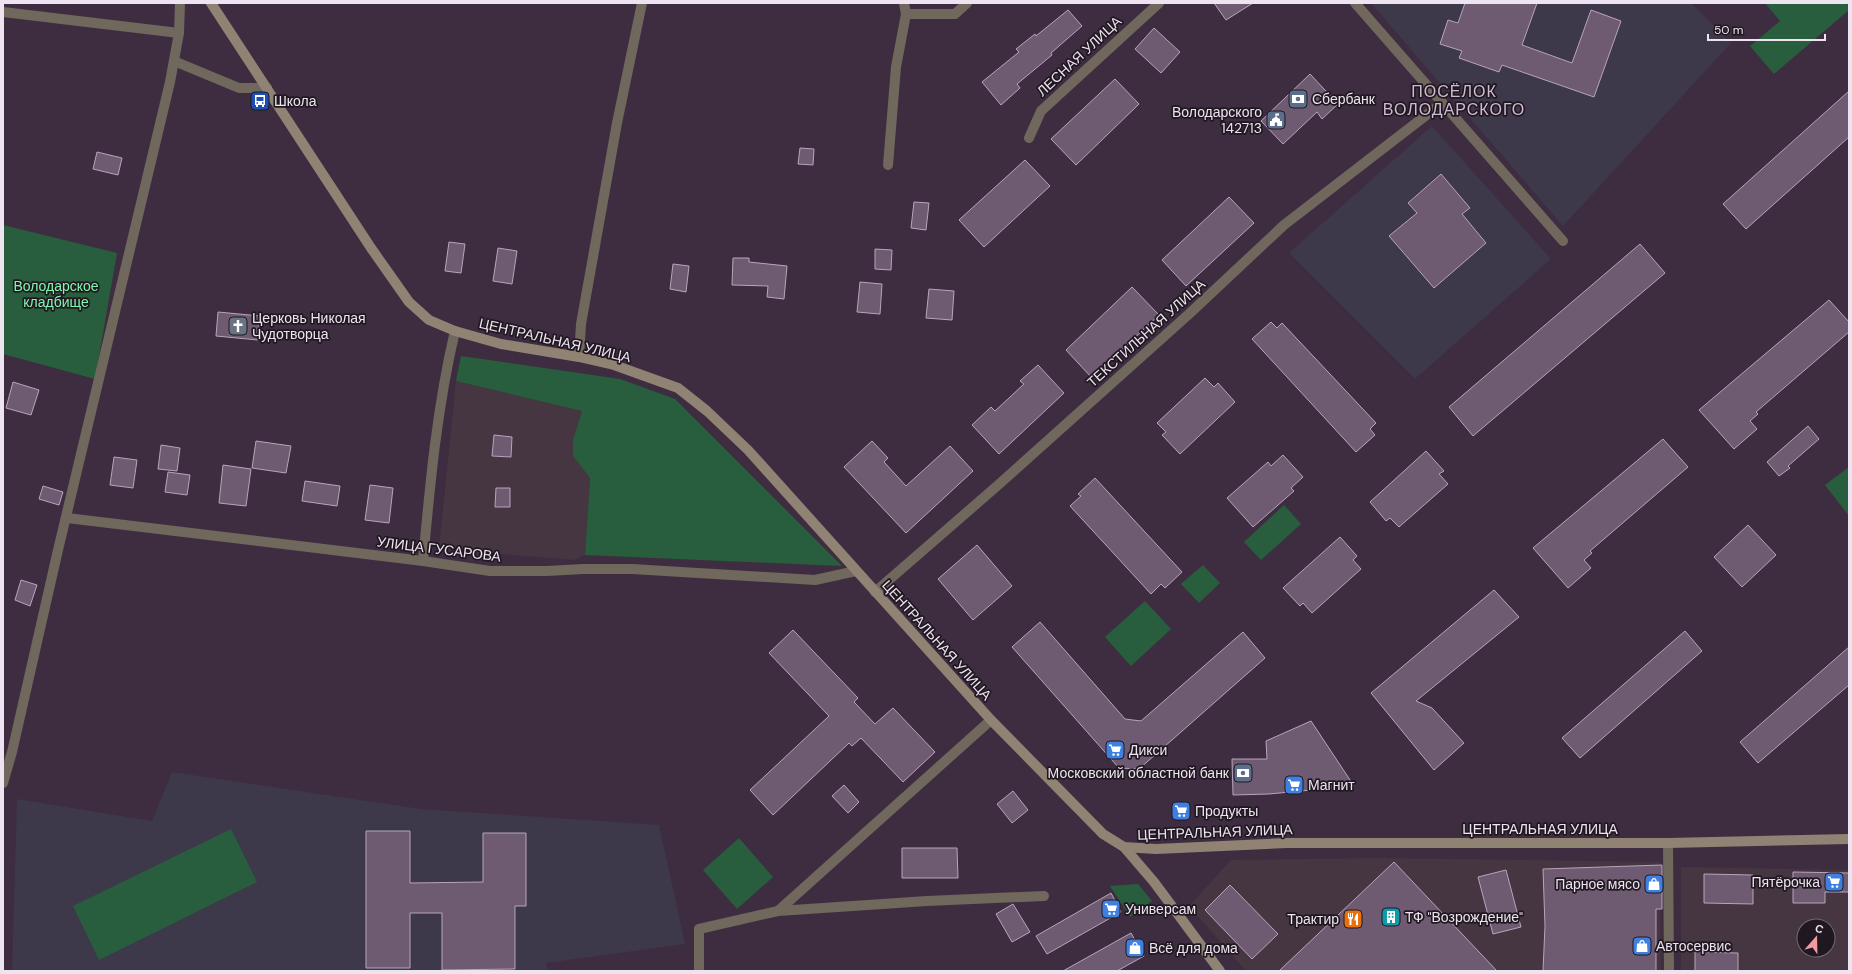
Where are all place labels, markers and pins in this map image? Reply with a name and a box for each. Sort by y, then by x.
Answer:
bank icon: Сбербанк [1287,88,1309,110]
bus stop icon: Школа [249,90,271,112]
place label: Сбербанк [1312,90,1376,108]
place label: Школа [274,92,317,110]
place label: Володарского 142713 [1172,103,1262,137]
public building icon: Володарского 142713 [1265,109,1287,131]
place label: Церковь Николая Чудотворца [252,309,366,343]
church icon: Церковь Николая Чудотворца [227,315,249,337]
supermarket icon: Дикси [1104,739,1126,761]
place label: Дикси [1129,741,1167,759]
bank icon: Московский областной банк [1232,762,1254,784]
place label: Московский областной банк [1048,764,1230,782]
supermarket icon: Магнит [1283,774,1305,796]
place label: Магнит [1308,776,1355,794]
supermarket icon: Продукты [1170,800,1192,822]
place label: Продукты [1195,802,1258,820]
supermarket icon: Пятёрочка [1823,871,1845,893]
shop icon: Парное мясо [1643,873,1665,895]
place label: Пятёрочка [1751,873,1820,891]
place label: Парное мясо [1555,875,1640,893]
supermarket icon: Универсам [1100,898,1122,920]
place label: Универсам [1125,900,1196,918]
building icon: ТФ "Возрождение" [1380,906,1402,928]
restaurant icon: Трактир [1342,908,1364,930]
place label: ТФ "Возрождение" [1405,908,1523,926]
place label: Трактир [1287,910,1339,928]
shop icon: Автосервис [1631,935,1653,957]
shop icon: Всё для дома [1124,937,1146,959]
place label: Автосервис [1656,937,1731,955]
place label: Всё для дома [1149,939,1238,957]

